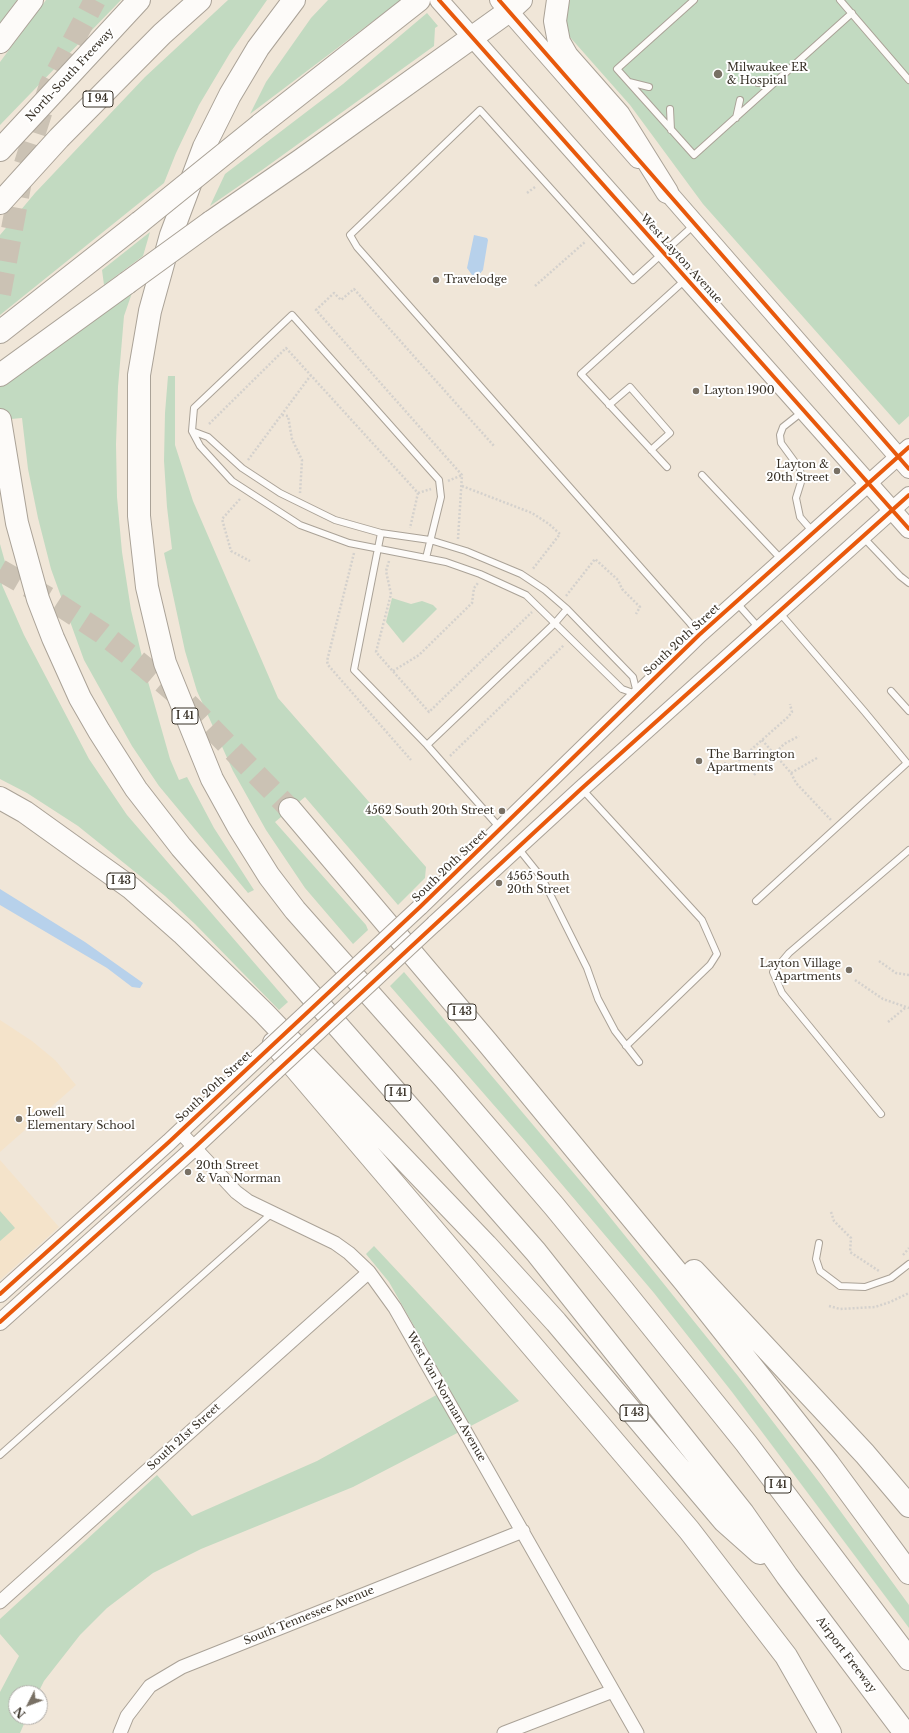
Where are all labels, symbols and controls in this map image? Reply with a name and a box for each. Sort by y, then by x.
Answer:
street label: North-South Freeway [23,26,117,124]
place label: Milwaukee ER & Hospital [727,61,808,87]
marker: Milwaukee ER & Hospital [712,68,724,80]
road number: I 94 [83,91,113,107]
street label: West Layton Avenue [637,212,725,306]
place label: Travelodge [444,273,507,287]
marker: Travelodge [431,275,441,285]
place label: Layton 1900 [704,384,775,398]
marker: Layton 1900 [691,386,701,396]
place label: Layton & 20th Street [766,458,829,484]
marker: Layton & 20th Street [832,466,842,476]
street label: South 20th Street [641,601,723,679]
road number: I 41 [172,708,198,724]
place label: The Barrington Apartments [707,748,795,774]
marker: The Barrington Apartments [694,756,704,766]
place label: 4562 South 20th Street [365,804,494,818]
marker: 4562 South 20th Street [497,806,507,816]
street label: South 20th Street [410,827,490,905]
place label: 4565 South 20th Street [507,870,570,896]
road number: I 43 [107,873,135,889]
marker: 4565 South 20th Street [494,878,504,888]
place label: Layton Village Apartments [760,957,841,983]
marker: Layton Village Apartments [844,965,854,975]
road number: I 43 [448,1004,476,1020]
street label: South 20th Street [173,1048,255,1126]
road number: I 41 [385,1085,411,1101]
place label: Lowell Elementary School [27,1106,135,1132]
marker: Lowell Elementary School [14,1114,24,1124]
place label: 20th Street & Van Norman [196,1159,281,1185]
marker: 20th Street & Van Norman [183,1167,193,1177]
street label: West Van Norman Avenue [403,1330,489,1464]
street label: South 21st Street [145,1401,223,1473]
road number: I 43 [620,1405,648,1421]
road number: I 41 [765,1477,791,1493]
street label: South Tennessee Avenue [242,1584,376,1648]
street label: Airport Freeway [813,1614,879,1696]
north arrow [8,1685,48,1725]
text: N [11,1704,28,1721]

